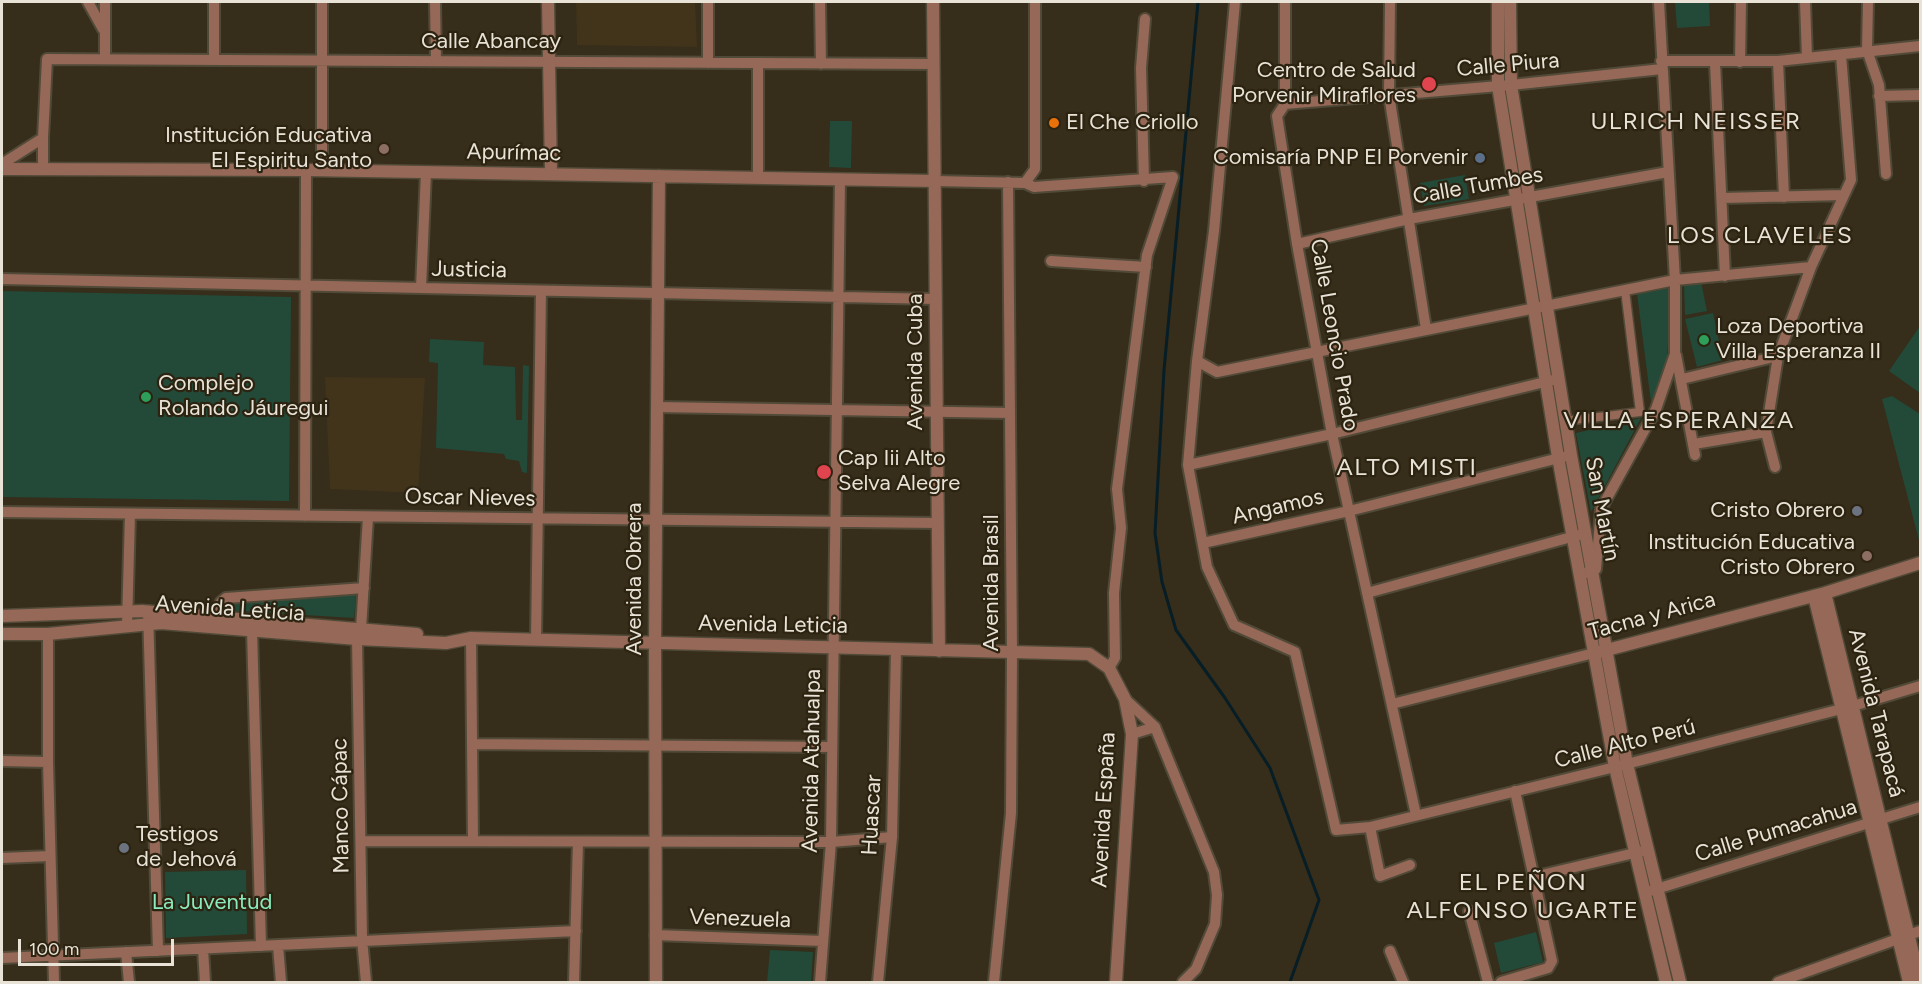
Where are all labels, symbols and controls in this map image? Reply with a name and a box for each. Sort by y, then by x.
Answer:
street label: Calle Abancay [421,29,561,55]
street label: Calle Piura [1456,47,1560,83]
place label: Centro de Salud Porvenir Miraflores [1232,58,1416,110]
marker: Centro de Salud Porvenir Miraflores [1420,75,1438,93]
district label: ULRICH NEISSER [1590,108,1802,136]
place label: El Che Criollo [1066,110,1198,136]
marker: El Che Criollo [1047,116,1061,130]
place label: Institución Educativa El Espiritu Santo [165,123,372,174]
street label: Apurímac [466,139,562,167]
marker: Institución Educativa El Espiritu Santo [377,142,391,156]
place label: Comisaría PNP El Porvenir [1213,145,1468,171]
marker: Comisaría PNP El Porvenir [1473,151,1487,165]
street label: Calle Tumbes [1411,162,1545,210]
district label: LOS CLAVELES [1667,222,1853,250]
street label: Calle Leoncio Prado [1304,237,1364,433]
street label: Justicia [431,256,507,284]
street label: Avenida Cuba [903,293,929,431]
place label: Loza Deportiva Villa Esperanza II [1716,314,1881,366]
marker: Loza Deportiva Villa Esperanza II [1697,333,1711,347]
place label: Complejo Rolando Jáuregui [158,371,328,422]
marker: Complejo Rolando Jáuregui [139,390,153,404]
district label: VILLA ESPERANZA [1563,407,1795,435]
place label: Cap Iii Alto Selva Alegre [838,446,960,498]
district label: ALTO MISTI [1336,454,1478,482]
street label: San Martín [1579,455,1625,563]
marker: Cap Iii Alto Selva Alegre [815,463,833,481]
street label: Oscar Nieves [404,484,536,512]
street label: Angamos [1230,484,1326,530]
place label: Cristo Obrero [1710,498,1845,524]
street label: Avenida Obrera [622,503,648,655]
marker: Cristo Obrero [1850,504,1864,518]
street label: Avenida Brasil [979,514,1005,652]
place label: Institución Educativa Cristo Obrero [1648,530,1855,582]
marker: Institución Educativa Cristo Obrero [1860,549,1874,563]
street label: Tacna y Arica [1586,586,1718,646]
street label: Avenida Leticia [154,591,306,627]
street label: Avenida Leticia [698,610,848,640]
street label: Avenida Tarapacá [1842,626,1910,800]
street label: Avenida Atahualpa [797,669,827,853]
street label: Calle Alto Perú [1552,714,1698,774]
street label: Avenida España [1087,732,1121,888]
street label: Manco Cápac [327,738,355,874]
street label: Huascar [857,774,887,856]
street label: Calle Pumacahua [1692,794,1860,868]
place label: Testigos de Jehová [136,822,237,873]
marker: Testigos de Jehová [117,841,131,855]
district label: EL PEÑON ALFONSO UGARTE [1407,869,1639,925]
park label: La Juventud [152,890,272,916]
street label: Venezuela [689,904,791,934]
scale bar [21,927,177,965]
text: 100 m [29,938,79,960]

